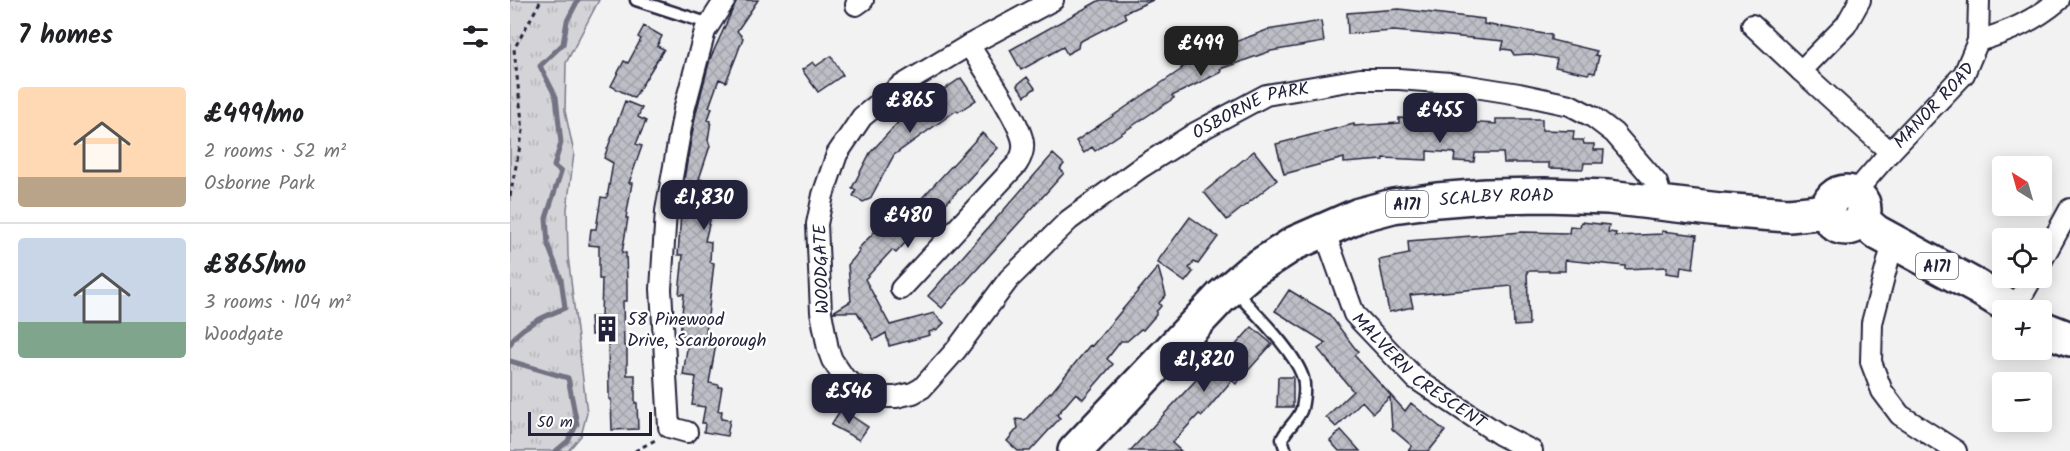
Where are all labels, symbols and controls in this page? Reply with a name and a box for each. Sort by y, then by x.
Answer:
text: 7 homes [18,15,113,57]
icon: filters [459,20,492,53]
pin: £499 [1165,26,1237,77]
text: £499 [1178,29,1224,61]
street label: MANOR ROAD [1887,58,1984,156]
street label: OSBORNE PARK [1187,75,1312,148]
pin: £865 [874,83,946,134]
text: £865 [886,86,934,118]
pin: £455 [1404,93,1476,144]
text: £499/mo [204,94,304,136]
text: £455 [1417,96,1463,128]
icon: home [66,111,138,183]
text: 2 rooms · 52 m² [204,136,346,168]
north arrow [1992,156,2052,216]
map controls [1992,156,2052,432]
text: Osborne Park [204,168,315,200]
pin: £1,830 [655,180,753,231]
street label: SCALBY ROAD [1438,182,1554,216]
text: £1,830 [675,183,733,215]
road number: A171 [1386,191,1428,217]
pin: £480 [872,198,944,249]
text: £480 [884,201,932,233]
street label: WOODGATE [806,223,839,314]
button: locate [1992,228,2052,288]
text: £865/mo [204,245,306,287]
road number: A171 [1916,253,1958,279]
icon: home [66,262,138,334]
text: 3 rooms · 104 m² [204,287,351,319]
button: + [1992,300,2052,360]
place label: 58 Pinewood Drive, Scarborough [627,306,766,356]
street label: MALVERN CRESCENT [1344,306,1492,438]
building icon: 58 Pinewood Drive, Scarborough [592,314,622,344]
text: Woodgate [204,319,283,351]
pin: £1,820 [1155,342,1253,393]
text: £1,820 [1174,345,1234,377]
button: − [1992,372,2052,432]
pin: £546 [813,374,885,425]
text: £546 [826,377,872,409]
scale bar [528,409,652,436]
text: 50 m [537,410,573,435]

